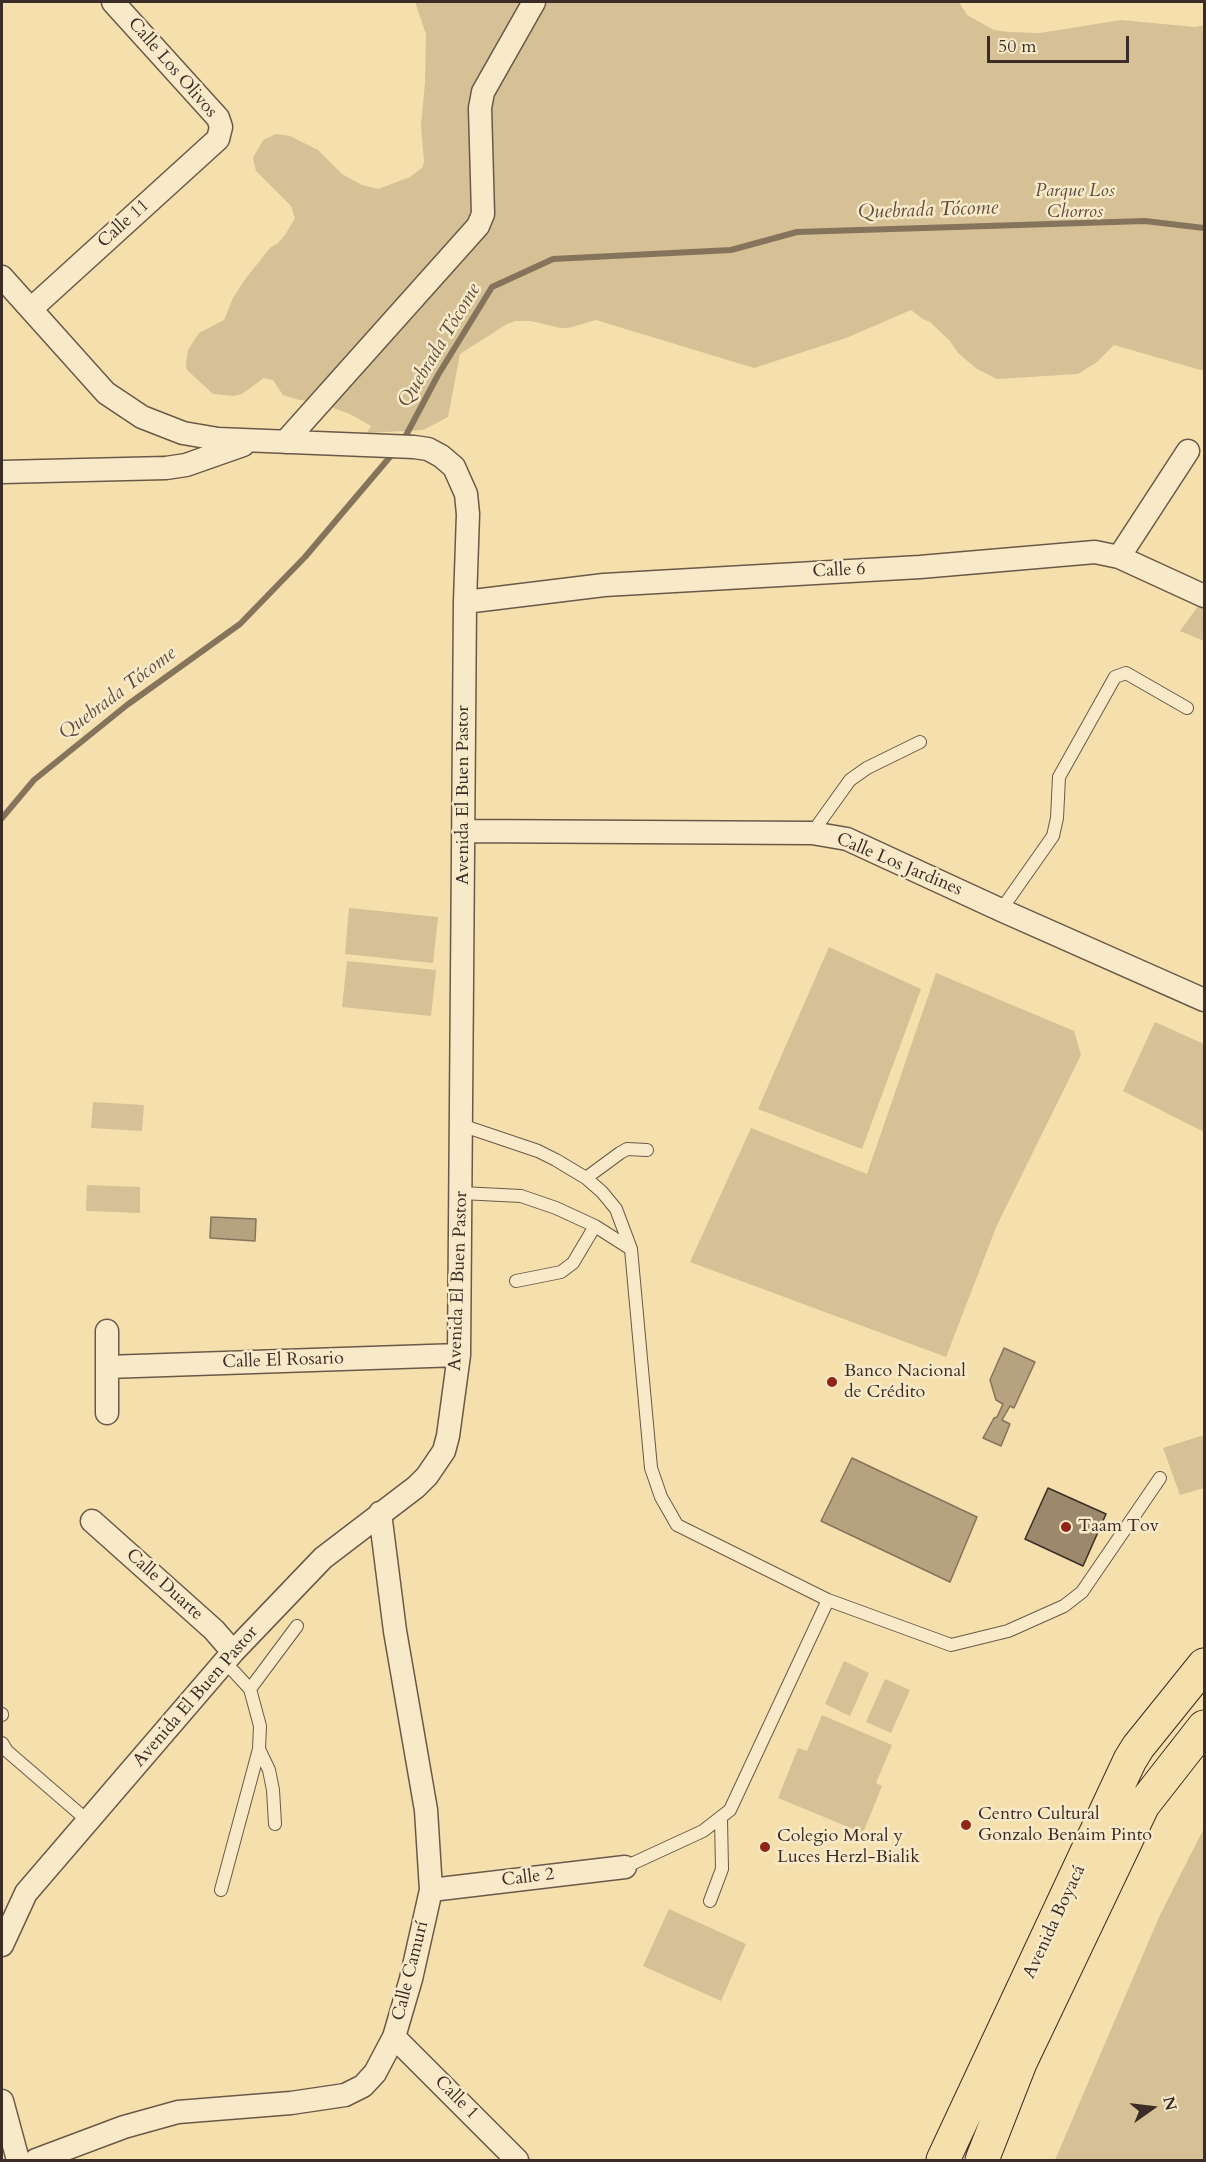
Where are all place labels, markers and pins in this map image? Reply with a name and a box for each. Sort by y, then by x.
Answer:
place label: Banco Nacional de Crédito [844,1361,966,1404]
marker: Banco Nacional de Crédito [825,1375,839,1389]
place label: Taam Tov [1078,1516,1159,1538]
marker: Taam Tov [1059,1520,1073,1534]
place label: Centro Cultural Gonzalo Benaim Pinto [978,1804,1152,1846]
marker: Centro Cultural Gonzalo Benaim Pinto [959,1818,973,1832]
place label: Colegio Moral y Luces Herzl-Bialik [777,1826,920,1868]
marker: Colegio Moral y Luces Herzl-Bialik [758,1840,772,1854]

